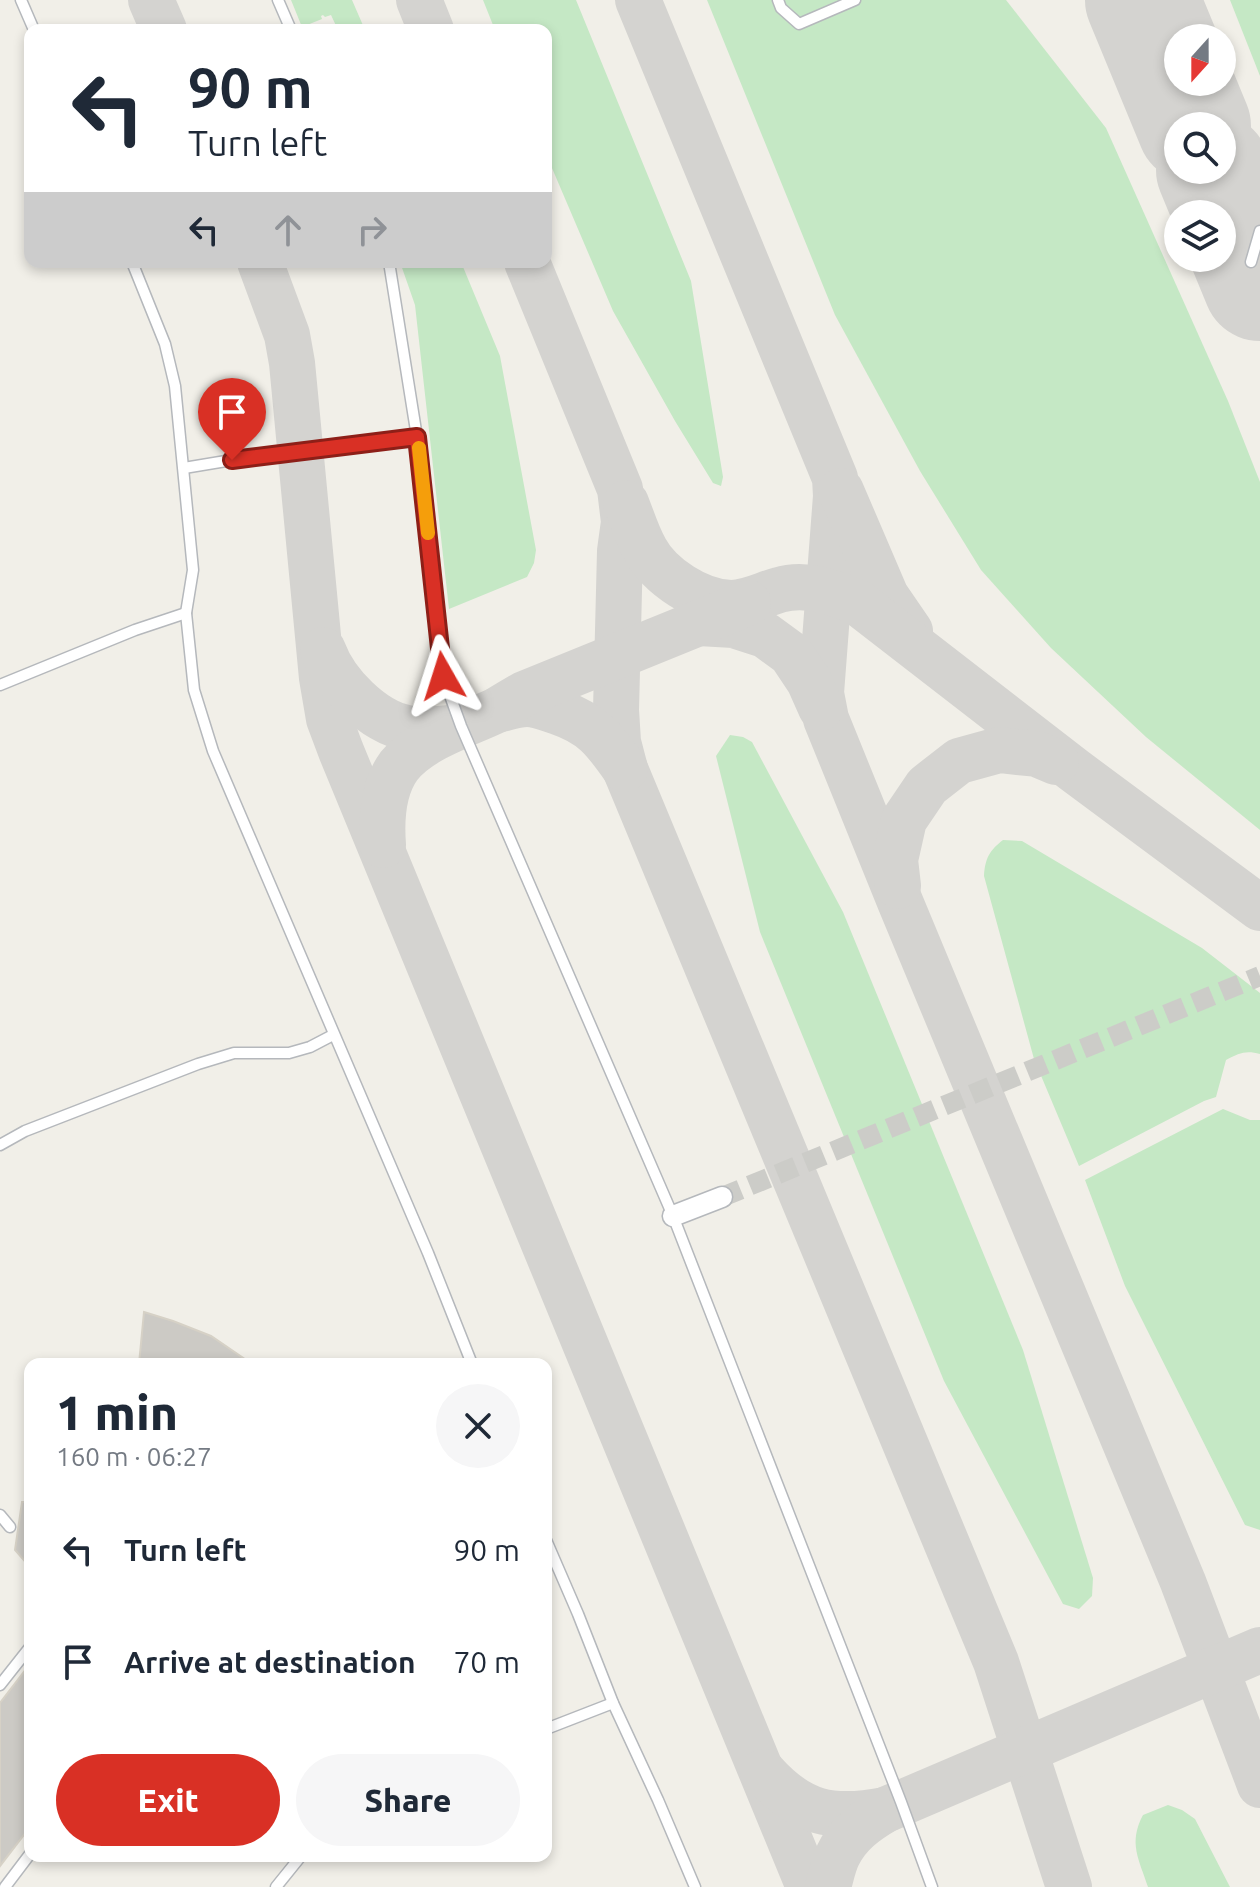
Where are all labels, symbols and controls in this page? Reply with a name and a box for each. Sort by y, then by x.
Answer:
north arrow [1164,24,1236,96]
map controls [1164,24,1236,272]
icon: left [56,56,160,160]
text: 90 m [188,56,313,119]
button: search [1164,112,1236,184]
text: Turn left [188,122,327,163]
button: layers [1164,200,1236,272]
icon: left [182,208,226,252]
icon: ahead [266,208,310,252]
icon: right [350,208,394,252]
pin [198,378,266,460]
icon: arrive [210,390,254,434]
position arrow [401,634,485,718]
button: close [436,1384,520,1468]
text: 1 min [56,1385,178,1439]
text: 160 m · 06:27 [56,1442,212,1471]
icon: left [56,1528,100,1572]
text: Turn left [124,1533,246,1567]
text: 90 m [453,1533,520,1567]
icon: arrive [56,1640,100,1684]
text: Arrive at destination [124,1645,416,1679]
text: 70 m [453,1645,520,1679]
button: Exit [56,1754,280,1846]
button: Share [296,1754,520,1846]

